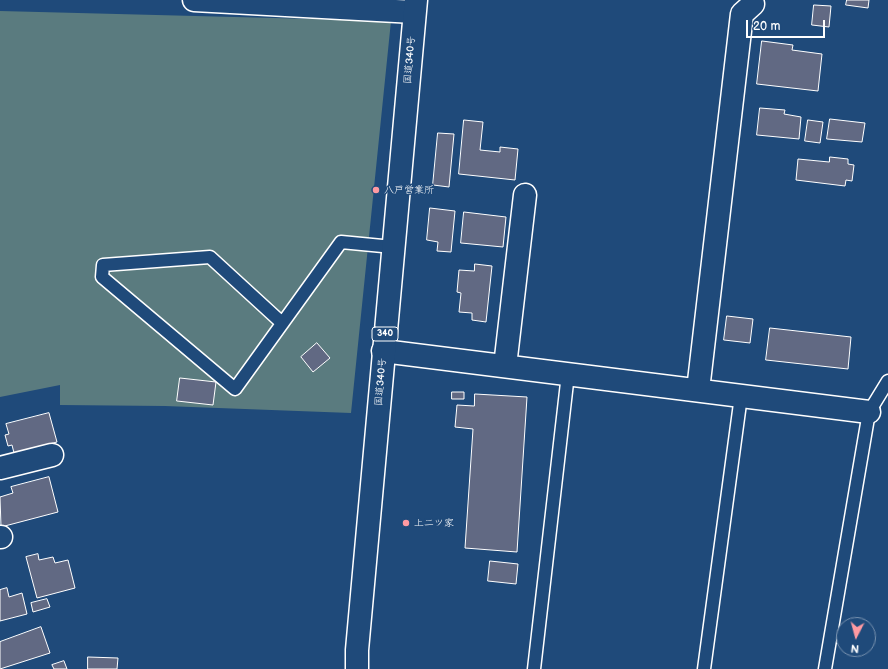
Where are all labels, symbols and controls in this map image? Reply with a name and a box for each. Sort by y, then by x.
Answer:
scale bar [748,12,827,38]
text: 20 m [753,19,780,34]
street label: 国道340号 [402,36,418,84]
place label: 八戸営業所 [384,184,434,196]
marker: 八戸営業所 [371,185,381,195]
road number: 340 [372,327,398,341]
street label: 国道340号 [373,358,389,406]
place label: 上二ツ家 [414,517,454,529]
marker: 上二ツ家 [401,518,411,528]
north arrow [836,617,876,657]
text: N [850,642,860,655]

